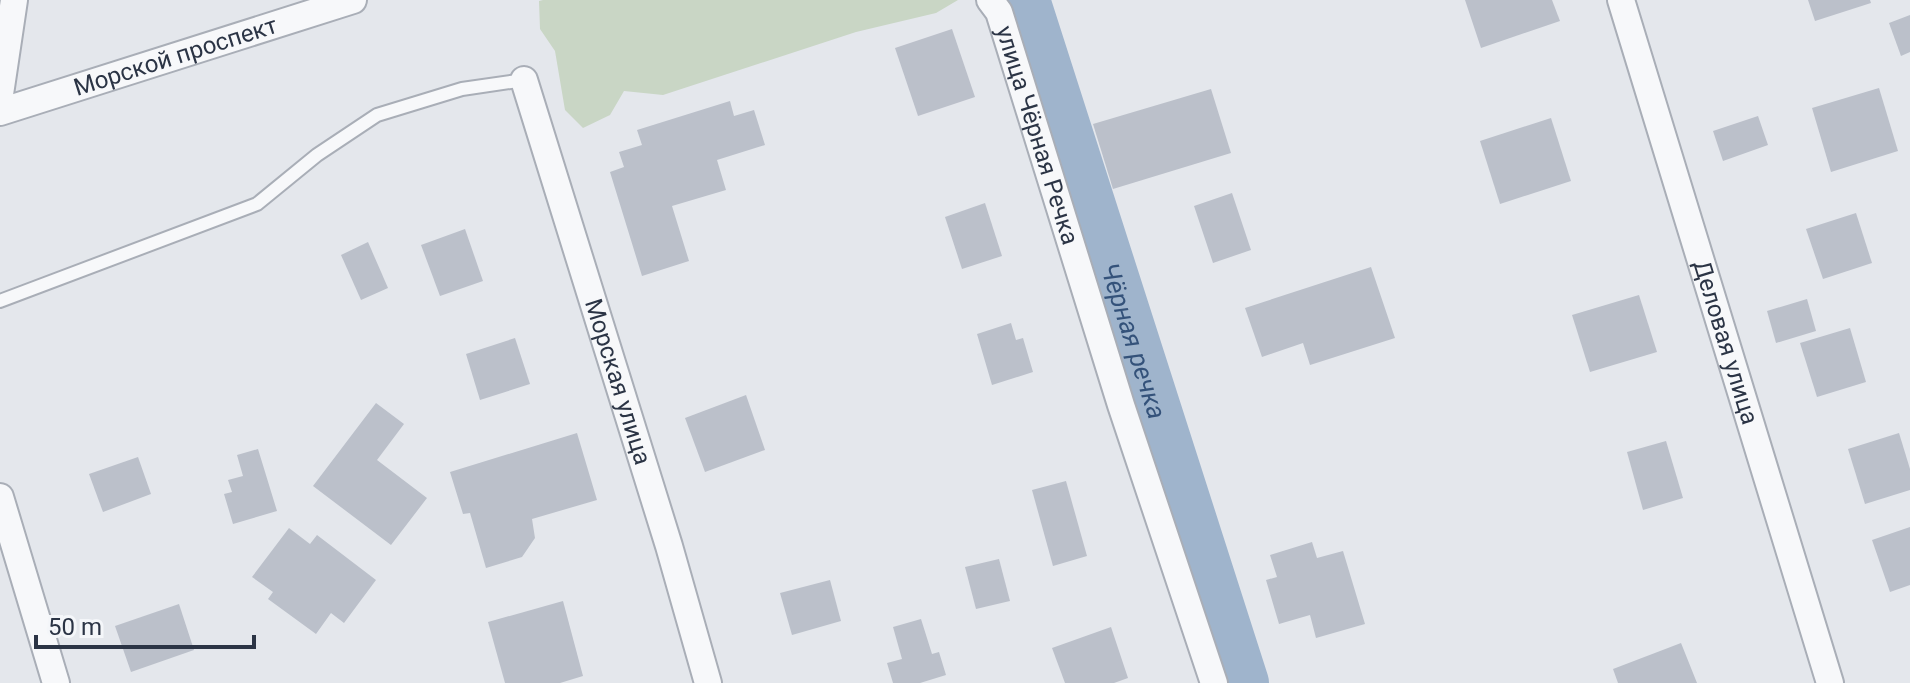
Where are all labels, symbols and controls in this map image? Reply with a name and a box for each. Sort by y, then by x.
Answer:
street label: Морской проспект [70,11,281,102]
street label: улица Чёрная Речка [990,22,1084,248]
street label: Деловая улица [1687,257,1764,428]
water label: Чёрная речка [1094,259,1172,423]
street label: Морская улица [579,296,657,468]
scale bar [36,599,254,649]
text: 50 m [48,613,102,641]

